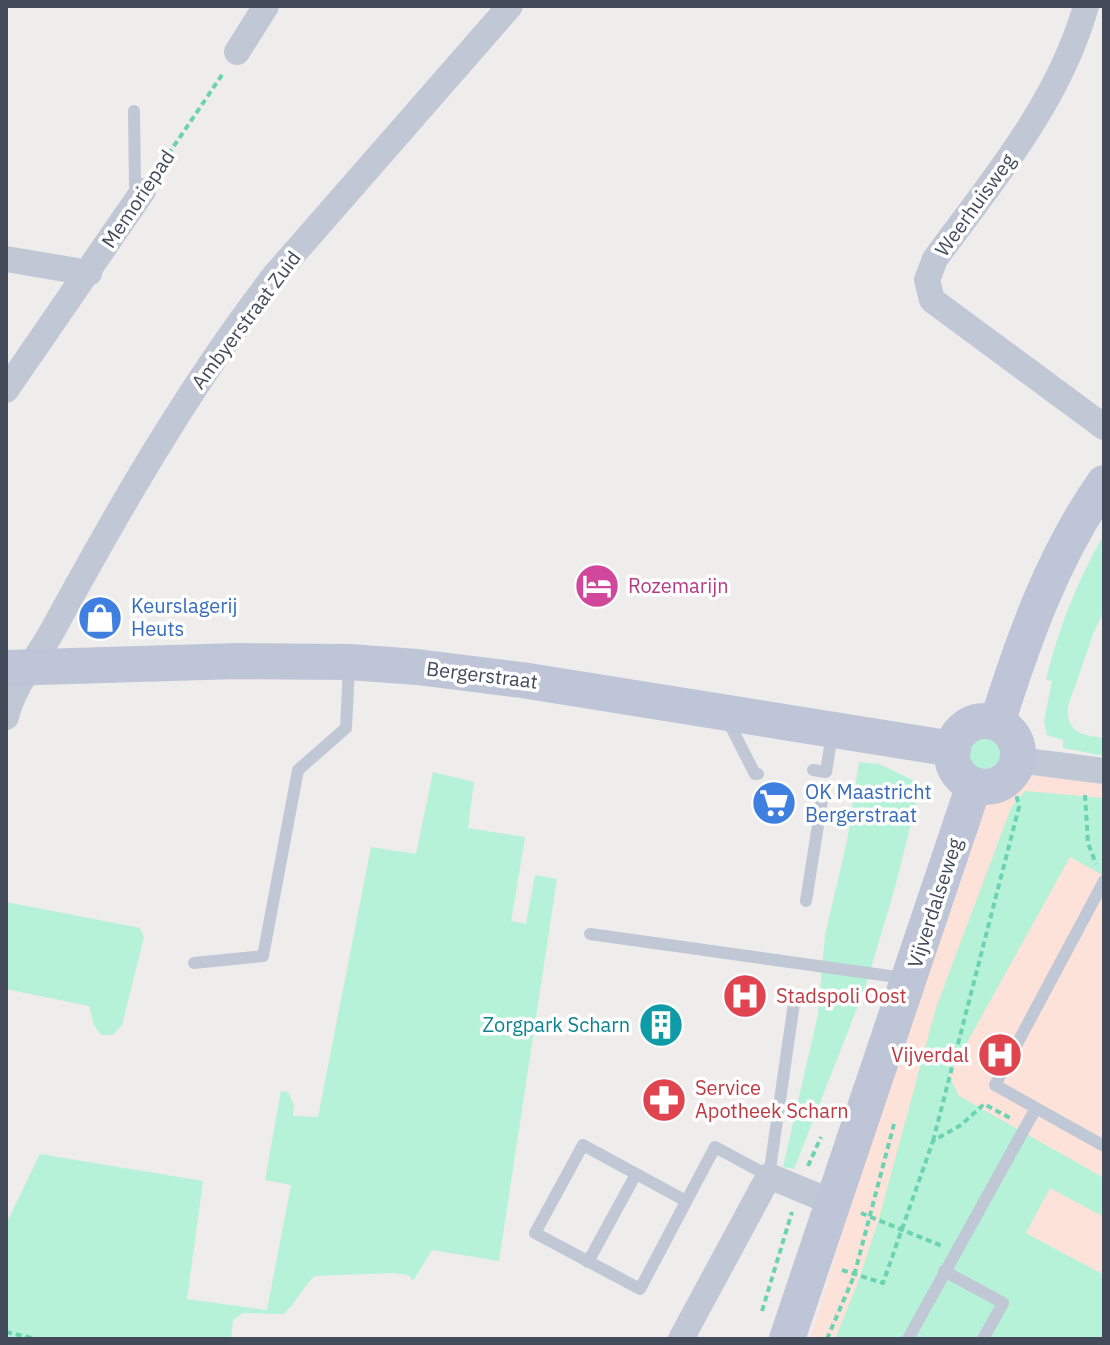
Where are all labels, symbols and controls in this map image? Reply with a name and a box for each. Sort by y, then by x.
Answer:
street label: Memoriepad [95,144,180,253]
street label: Weerhuisweg [928,148,1021,262]
street label: Ambyerstraat Zuid [185,245,306,394]
hotel icon: Rozemarijn [573,562,621,610]
place label: Rozemarijn [628,572,729,599]
place label: Keurslagerij Heuts [131,592,237,642]
shop icon: Keurslagerij Heuts [76,594,124,642]
street label: Bergerstraat [425,654,539,695]
place label: OK Maastricht Bergerstraat [805,778,932,828]
supermarket icon: OK Maastricht Bergerstraat [750,779,798,827]
street label: Vijverdalseweg [901,834,968,971]
hospital icon: Stadspoli Oost [721,972,769,1020]
place label: Stadspoli Oost [776,982,907,1009]
building icon: Zorgpark Scharn [637,1001,685,1049]
place label: Zorgpark Scharn [483,1011,630,1038]
hospital icon: Vijverdal [976,1031,1024,1079]
place label: Vijverdal [891,1041,969,1068]
place label: Service Apotheek Scharn [695,1074,849,1124]
pharmacy icon: Service Apotheek Scharn [640,1076,688,1124]

